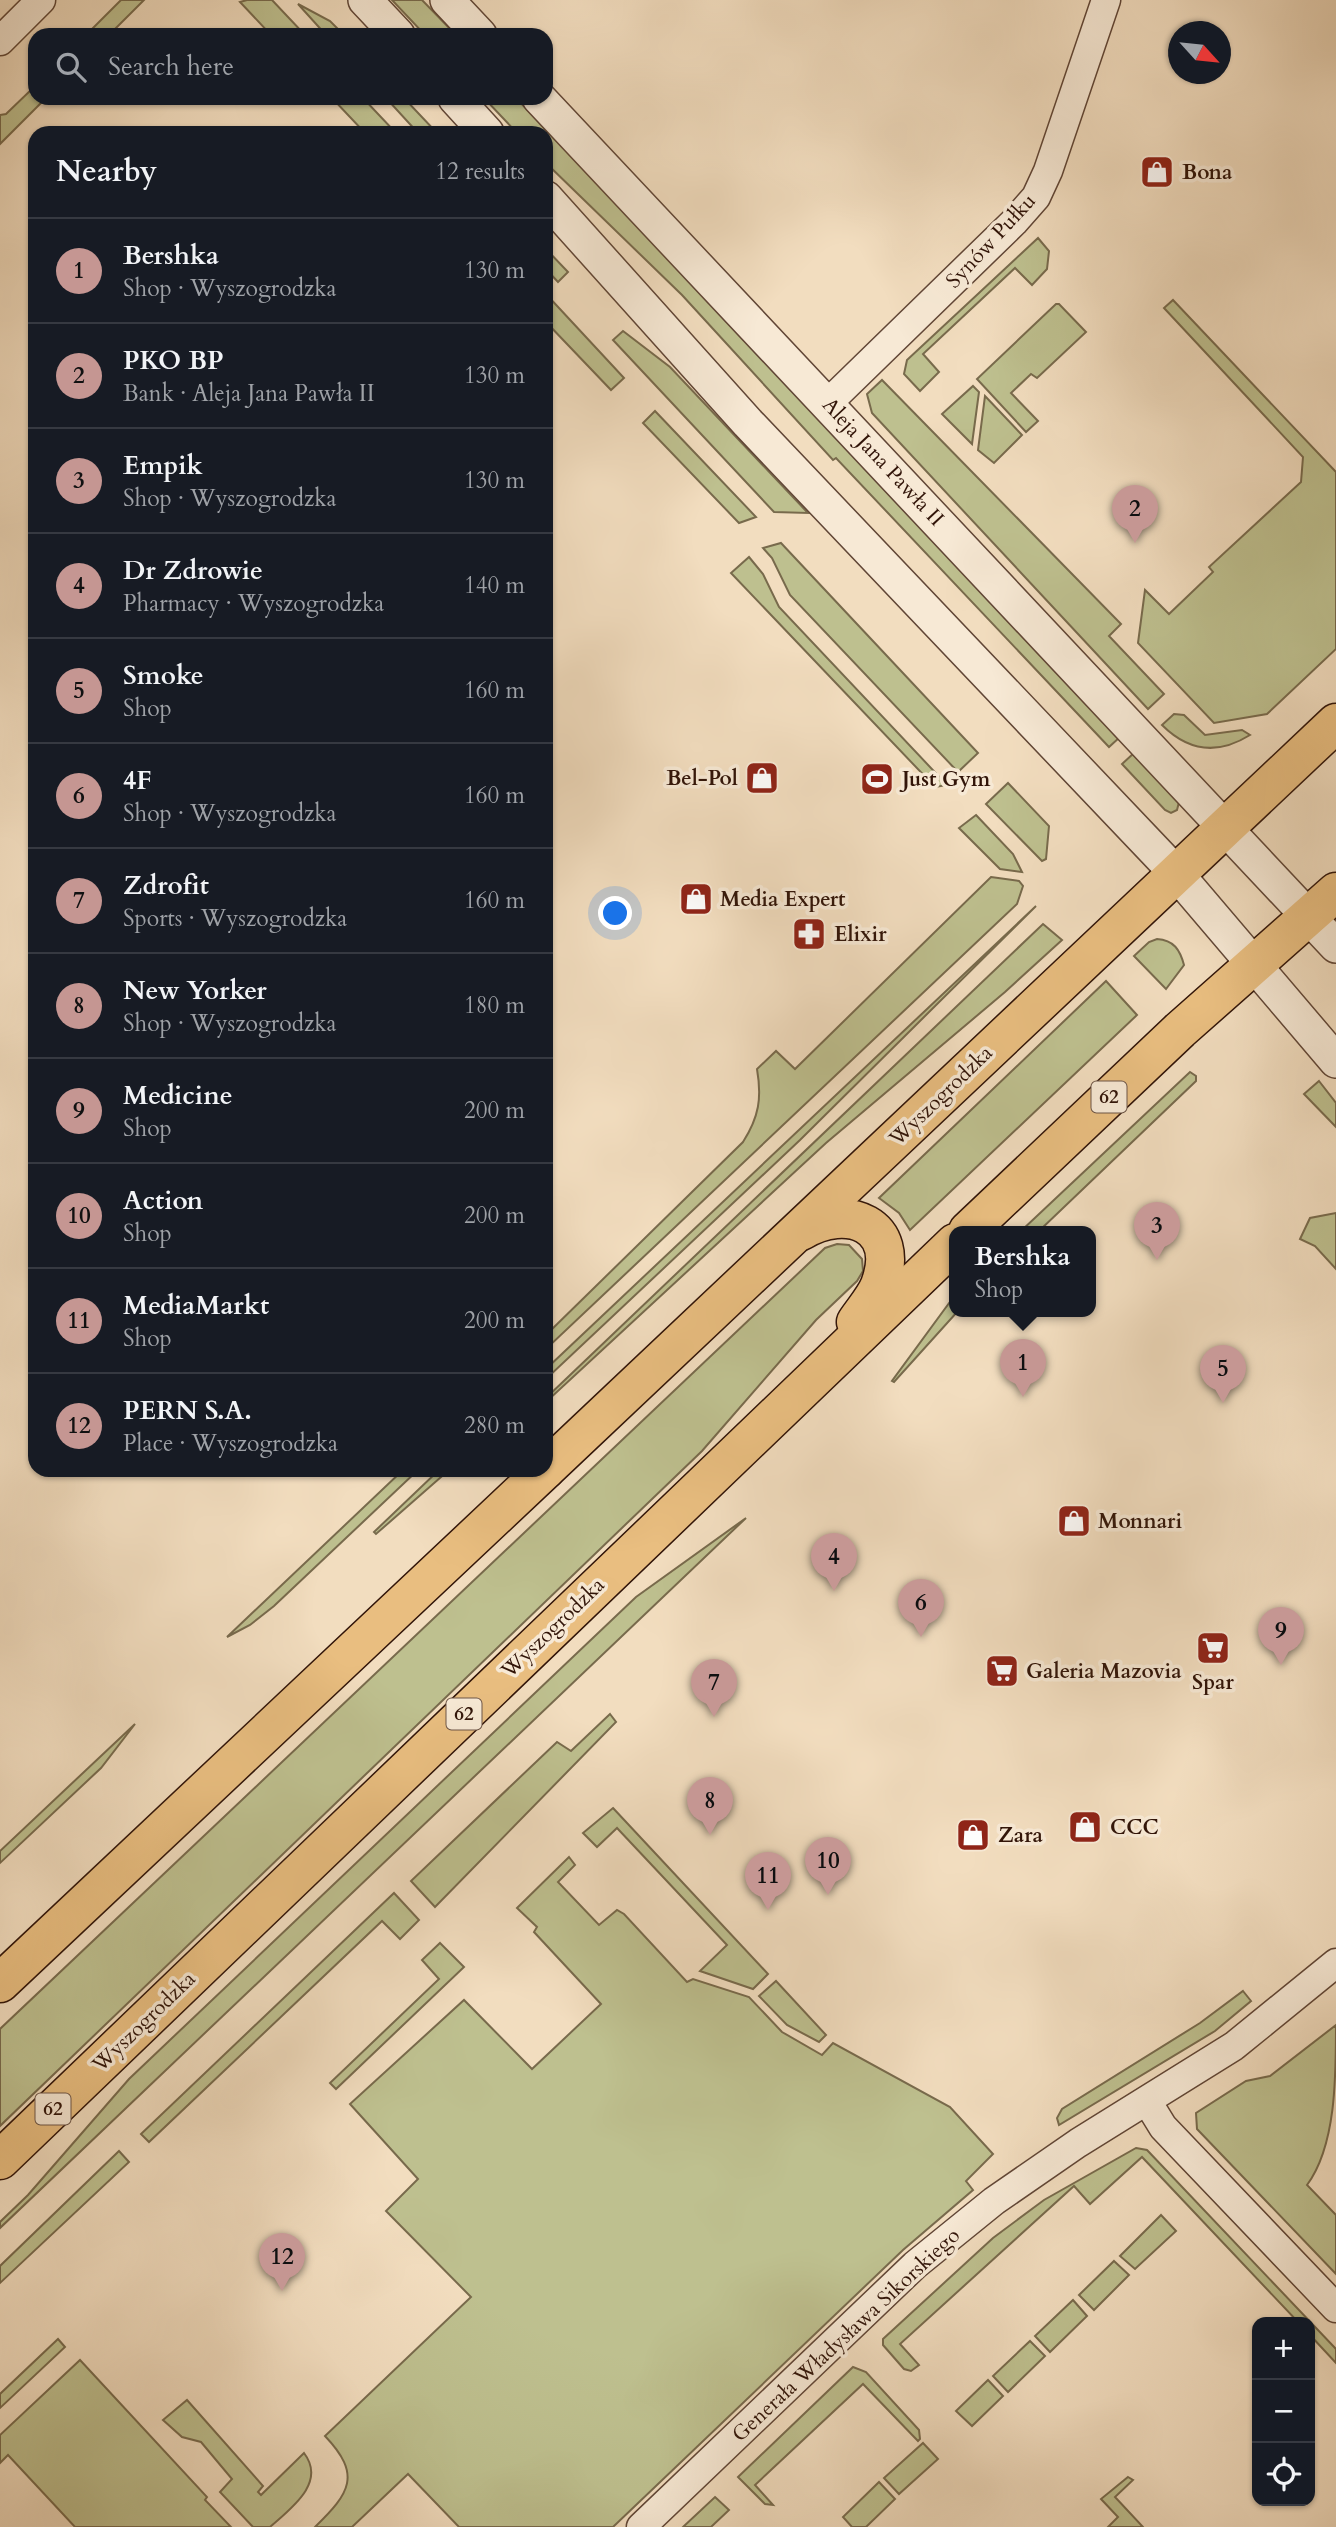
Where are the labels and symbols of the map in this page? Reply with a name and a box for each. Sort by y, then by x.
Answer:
north arrow [1168,21,1231,84]
shop icon: Bona [1138,153,1176,191]
place label: Bona [1182,158,1233,187]
street label: Synów Pułku [940,187,1042,295]
street label: Aleja Jana Pawła II [816,391,950,533]
pin: 2 [1112,485,1158,543]
shop icon: Bel-Pol [743,759,781,797]
sports icon: Just Gym [858,760,896,798]
place label: Bel-Pol [666,764,738,793]
place label: Just Gym [899,765,991,794]
shop icon: Media Expert [677,880,715,918]
place label: Media Expert [720,885,846,914]
your location [598,896,632,930]
pharmacy icon: Elixir [790,915,828,953]
place label: Elixir [834,920,887,949]
street label: Wyszogrodzka [882,1039,999,1154]
road number: 62 [1092,1082,1126,1112]
pin: 3 [1134,1202,1180,1260]
pin: 1 [1000,1339,1046,1397]
pin: 5 [1200,1345,1246,1403]
shop icon: Monnari [1055,1502,1093,1540]
place label: Monnari [1098,1507,1183,1536]
pin: 4 [811,1533,857,1591]
street label: Wyszogrodzka [494,1571,611,1686]
pin: 6 [898,1579,944,1637]
pin: 9 [1258,1607,1304,1665]
supermarket icon: Spar [1194,1629,1232,1667]
supermarket icon: Galeria Mazovia [983,1652,1021,1690]
place label: Galeria Mazovia [1026,1657,1182,1686]
pin: 7 [691,1659,737,1717]
place label: Spar [1192,1668,1235,1697]
road number: 62 [447,1698,482,1730]
pin: 8 [687,1777,733,1835]
shop icon: CCC [1066,1808,1104,1846]
place label: CCC [1110,1813,1159,1842]
shop icon: Zara [954,1816,992,1854]
place label: Zara [998,1821,1044,1850]
pin: 10 [805,1837,851,1895]
pin: 11 [745,1852,791,1910]
street label: Wyszogrodzka [85,1965,202,2080]
road number: 62 [36,2094,70,2124]
street label: Generała Władysława Sikorskiego [726,2221,966,2449]
pin: 12 [259,2233,305,2291]

